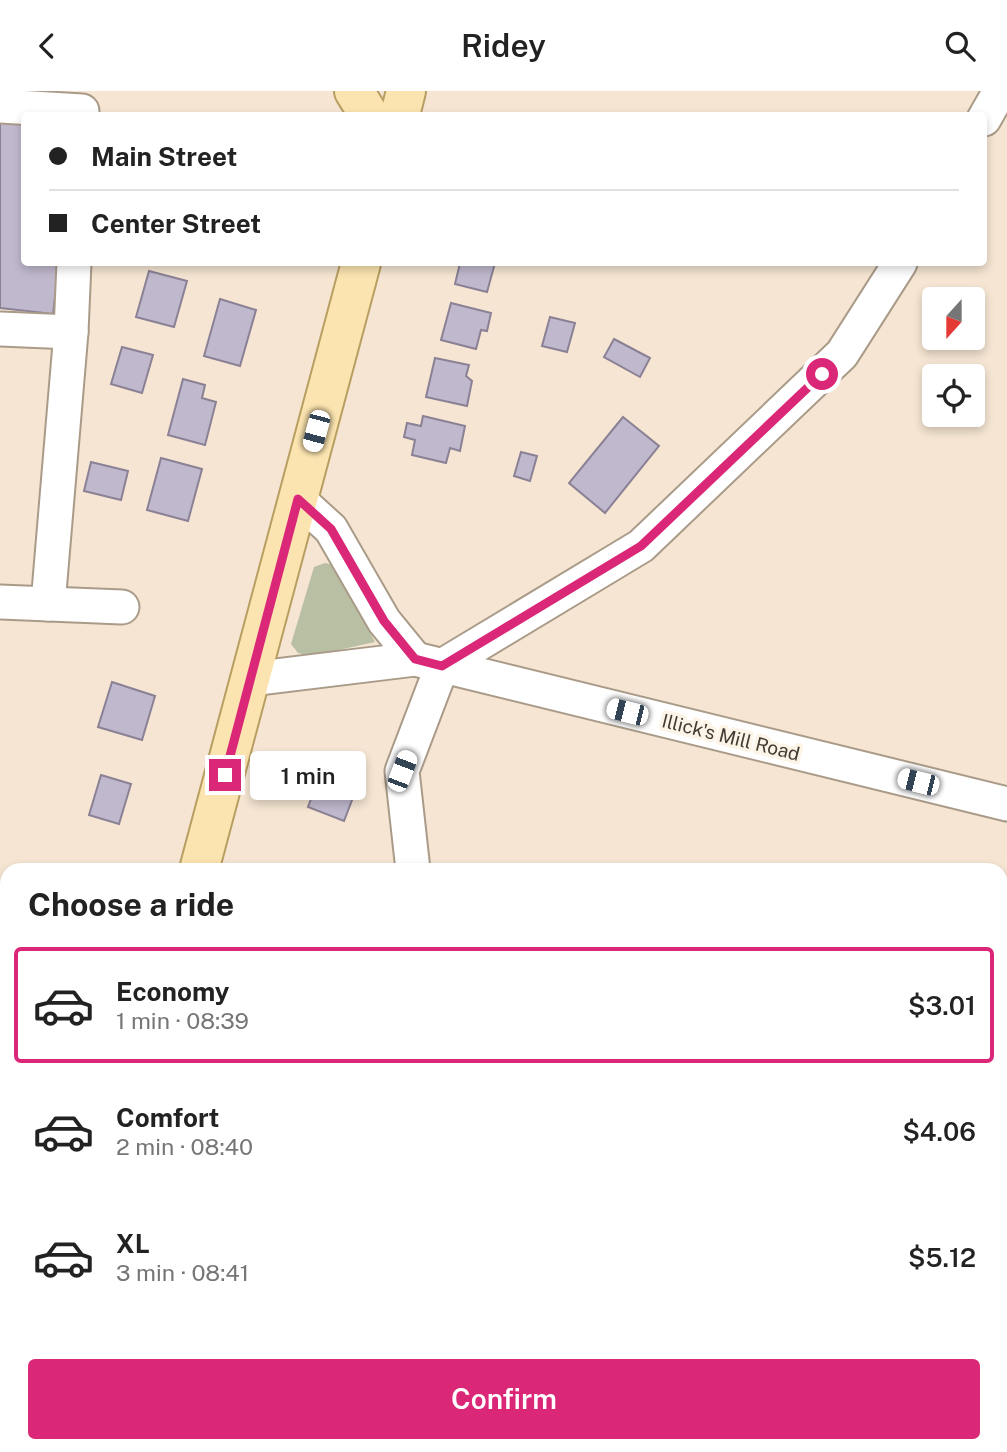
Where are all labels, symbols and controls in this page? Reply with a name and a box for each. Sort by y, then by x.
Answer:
icon: back [28,27,66,65]
text: Ridey [461,27,546,64]
icon: search [941,27,979,65]
text: Main Street [91,141,237,172]
text: Center Street [91,208,261,239]
north arrow [922,287,985,350]
map controls [922,287,985,427]
route start [806,358,838,390]
button: locate [922,364,985,427]
car [301,408,332,454]
car [605,697,650,727]
street label: Illick's Mill Road [660,709,802,765]
car [385,748,420,794]
callout: 1 min [250,751,365,799]
route end [209,759,241,791]
text: 1 min [281,762,335,789]
car [896,767,941,797]
text: Choose a ride [28,886,234,923]
icon: car [32,974,95,1037]
text: Economy [116,976,229,1007]
text: $3.01 [908,990,976,1021]
text: 1 min · 08:39 [116,1007,249,1034]
icon: car [32,1100,95,1163]
text: Comfort [116,1102,219,1133]
text: $4.06 [902,1116,976,1147]
text: 2 min · 08:40 [116,1133,253,1160]
icon: car [32,1226,95,1289]
text: XL [116,1228,150,1259]
text: $5.12 [908,1242,976,1273]
text: 3 min · 08:41 [116,1259,249,1286]
button: Confirm [28,1359,980,1439]

